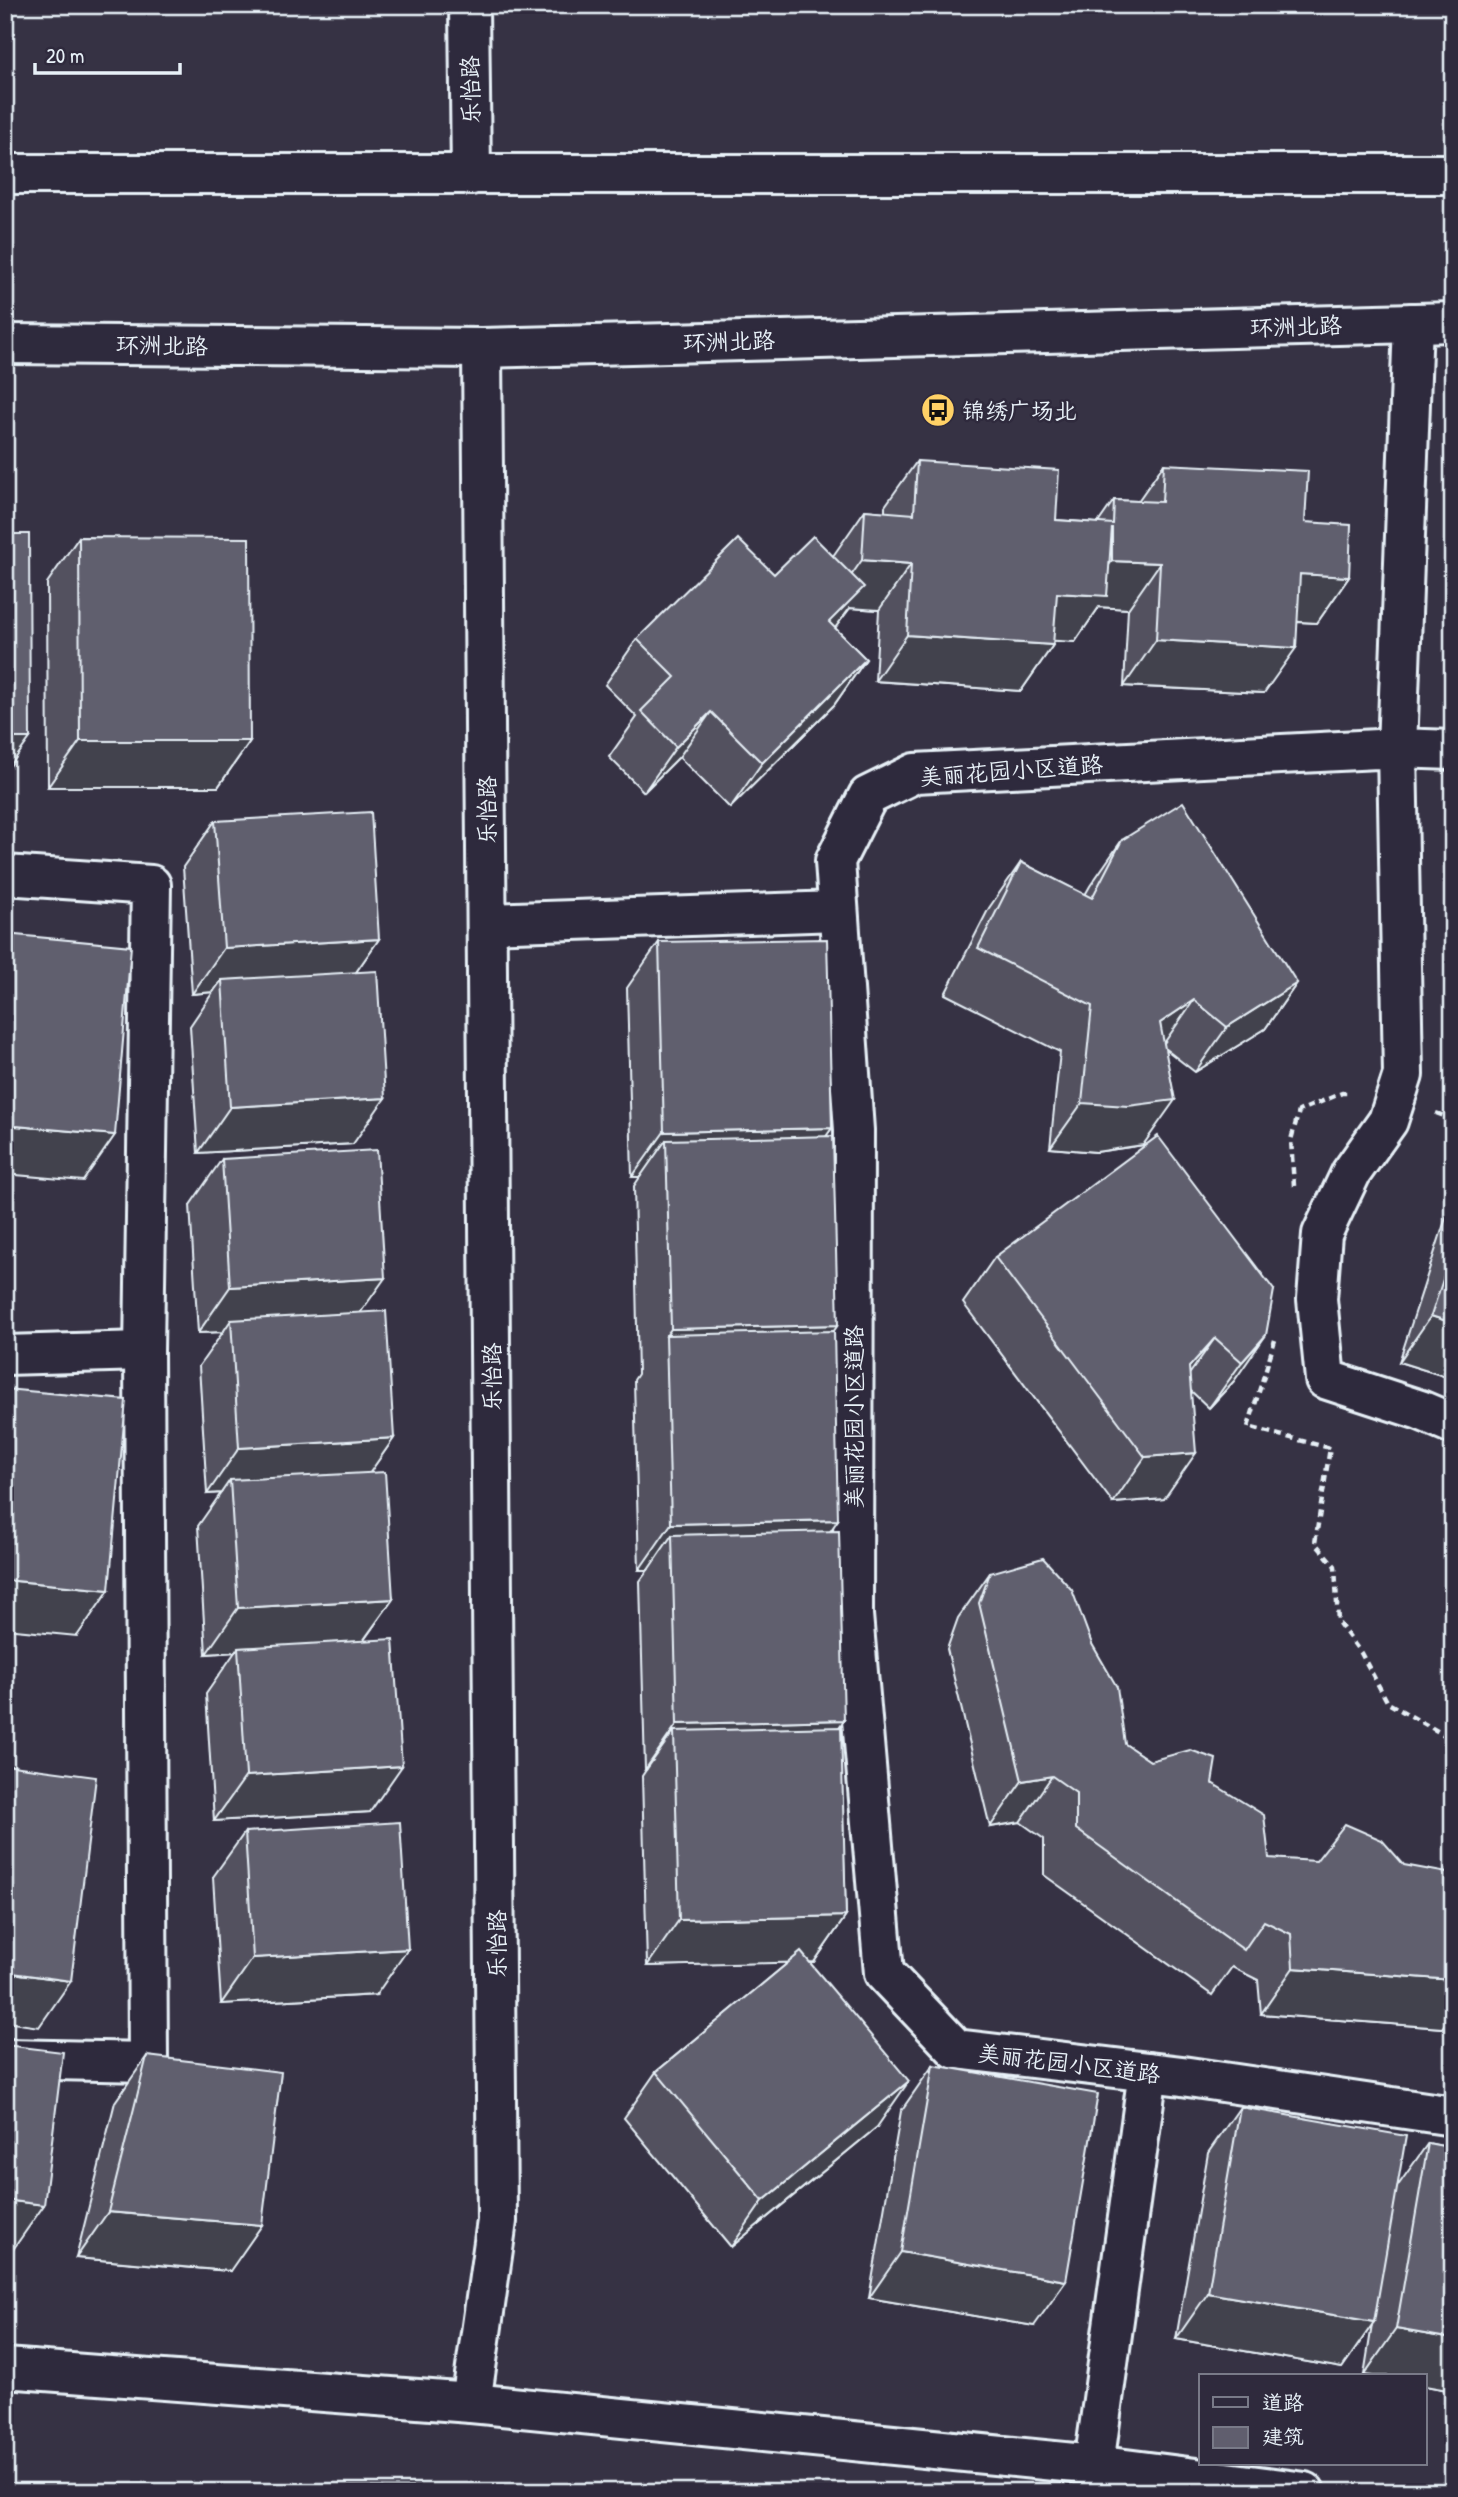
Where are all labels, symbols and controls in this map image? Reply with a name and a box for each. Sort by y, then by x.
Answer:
scale bar [35,32,180,76]
text: 20 m [46,41,84,70]
street label: 乐怡路 [454,55,486,125]
street label: 环洲北路 [1249,309,1343,343]
street label: 环洲北路 [682,324,776,358]
street label: 环洲北路 [116,329,208,361]
bus stop icon: 锦绣广场北 [919,391,957,429]
place label: 锦绣广场北 [962,395,1077,426]
street label: 美丽花园小区道路 [918,748,1104,792]
street label: 乐怡路 [471,776,502,845]
street label: 美丽花园小区道路 [838,1325,869,1509]
street label: 乐怡路 [476,1343,507,1412]
street label: 乐怡路 [481,1910,512,1979]
street label: 美丽花园小区道路 [976,2036,1162,2090]
legend [1199,2374,1426,2466]
text: 道路 [1262,2388,1304,2417]
text: 建筑 [1262,2422,1304,2451]

